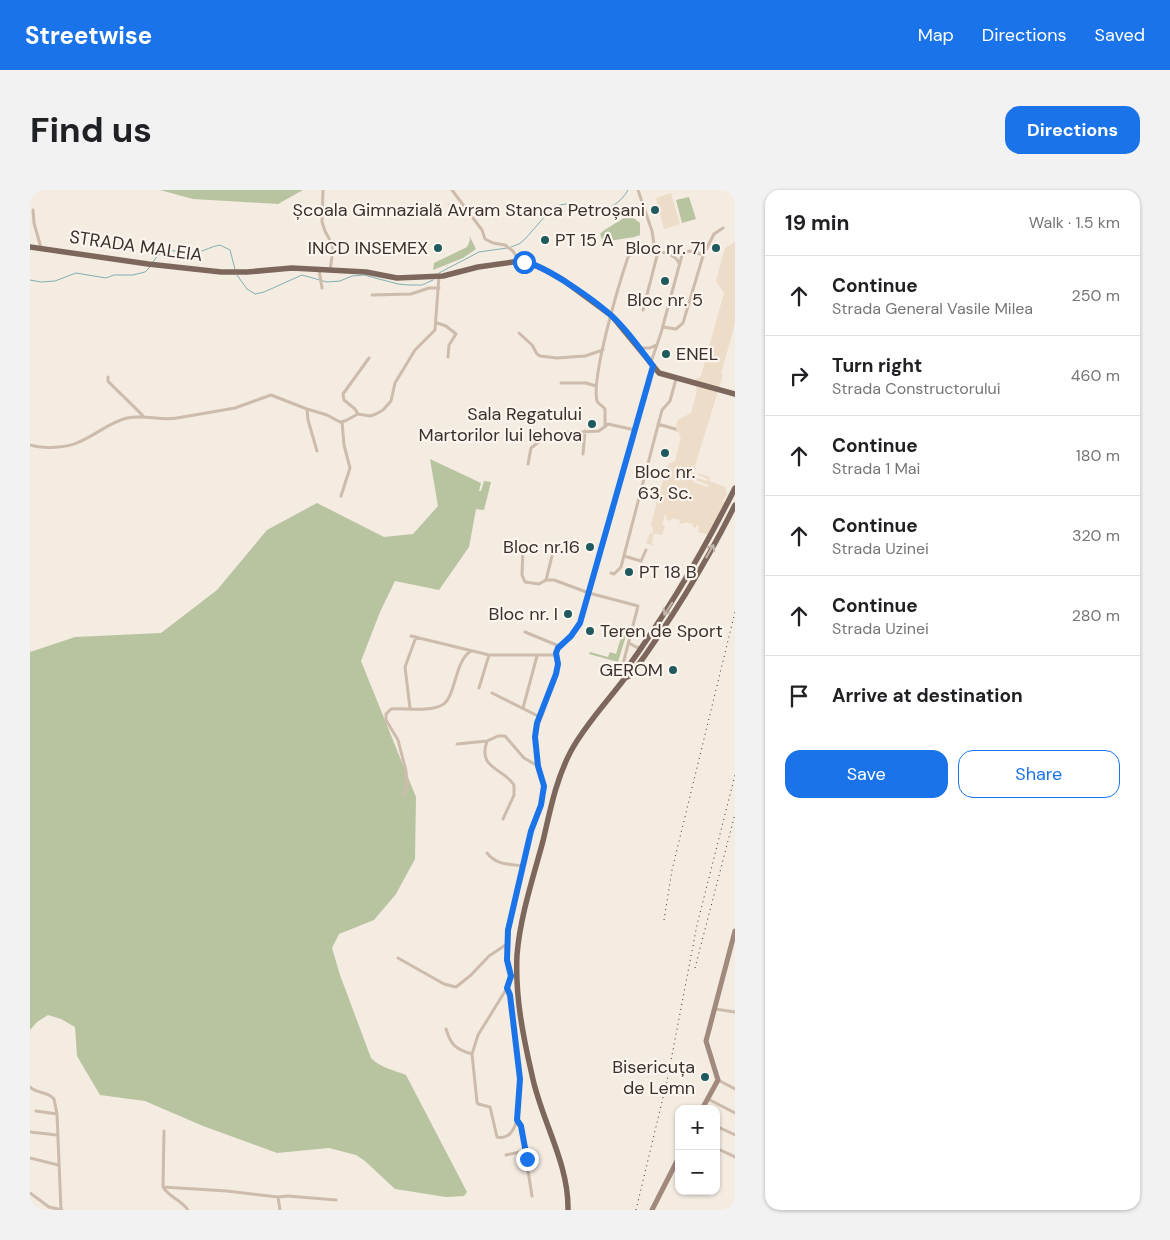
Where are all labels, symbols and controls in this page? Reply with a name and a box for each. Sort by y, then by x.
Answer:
text: Streetwise [25,20,152,51]
text: Map [918,23,954,47]
text: Directions [982,23,1067,47]
text: Saved [1095,23,1145,47]
button: Directions [1005,106,1140,154]
text: Find us [30,107,152,153]
place label: Școala Gimnazială Avram Stanca Petroșani [292,198,645,222]
marker: Școala Gimnazială Avram Stanca Petroșani [649,204,661,216]
text: 19 min [785,209,849,237]
text: Walk · 1.5 km [1029,212,1120,233]
street label: STRADA MALEIA [68,225,204,267]
place label: PT 15 A [555,228,614,252]
marker: PT 15 A [539,234,551,246]
place label: INCD INSEMEX [308,236,428,260]
place label: Bloc nr. 71 [625,236,706,260]
marker: INCD INSEMEX [432,242,444,254]
marker: Bloc nr. 71 [710,242,722,254]
route start [513,251,536,274]
text: Continue [832,273,918,298]
marker: Bloc nr. 5 [659,275,671,287]
icon: ahead [785,282,813,310]
text: 250 m [1072,285,1120,306]
place label: Bloc nr. 5 [627,288,703,312]
text: Strada General Vasile Milea [832,298,1033,319]
place label: ENEL [676,342,718,366]
marker: ENEL [660,348,672,360]
text: Turn right [832,353,922,378]
icon: right [785,362,813,390]
text: 460 m [1071,365,1120,386]
text: Strada Constructorului [832,378,1000,399]
place label: Sala Regatului Martorilor lui Iehova [419,402,582,447]
marker: Sala Regatului Martorilor lui Iehova [586,418,598,430]
text: Continue [832,433,918,458]
icon: ahead [785,442,813,470]
text: 180 m [1076,445,1120,466]
marker: Bloc nr. 63, Sc. [659,447,671,459]
text: Strada 1 Mai [832,458,920,479]
place label: Bloc nr. 63, Sc. [635,460,695,505]
text: Continue [832,513,918,538]
icon: ahead [785,522,813,550]
text: 320 m [1072,525,1120,546]
place label: Bloc nr.16 [503,535,580,559]
text: Strada Uzinei [832,538,929,559]
marker: Bloc nr.16 [584,541,596,553]
one-way arrow [706,545,716,559]
place label: PT 18 B [639,560,697,584]
marker: PT 18 B [623,566,635,578]
text: Continue [832,593,918,618]
one-way arrow [663,601,673,615]
place label: Bloc nr. I [489,602,558,626]
icon: ahead [785,602,813,630]
text: 280 m [1072,605,1120,626]
marker: Bloc nr. I [562,608,574,620]
text: Strada Uzinei [832,618,929,639]
place label: Teren de Sport [600,619,723,643]
marker: Teren de Sport [584,625,596,637]
place label: GEROM [599,658,663,682]
marker: GEROM [667,664,679,676]
icon: arrive [785,682,813,710]
text: Arrive at destination [832,683,1023,708]
button: Save [785,750,948,798]
button: Share [958,750,1120,798]
place label: Bisericuța de Lemn [612,1055,695,1100]
marker: Bisericuța de Lemn [699,1071,711,1083]
map controls [675,1105,720,1195]
button: + [675,1105,720,1150]
route end [516,1148,539,1171]
button: − [675,1150,720,1195]

